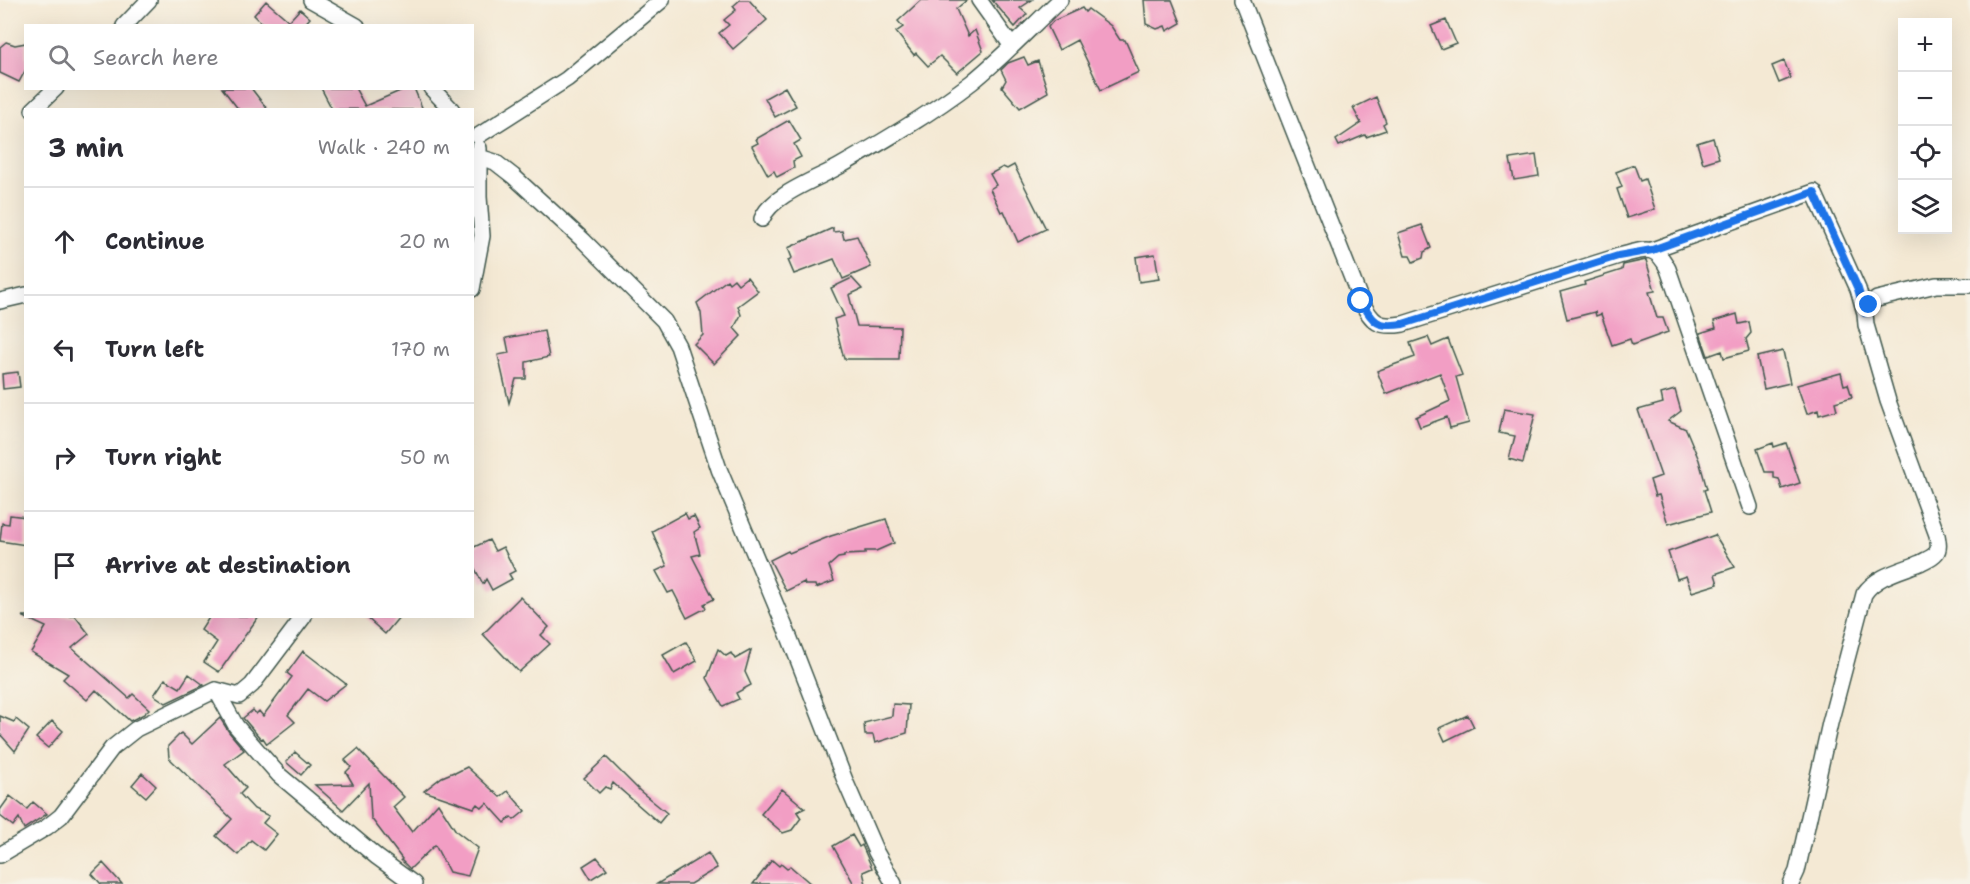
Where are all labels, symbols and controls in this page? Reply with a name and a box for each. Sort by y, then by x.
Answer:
map controls [1898,18,1952,234]
button: + [1898,18,1952,72]
search box [24,24,474,90]
icon: search [45,41,78,74]
text: Search here [93,43,219,72]
button: − [1898,72,1952,126]
button: locate [1898,126,1952,180]
text: 3 min [48,130,124,165]
text: Walk · 240 m [318,134,450,160]
button: layers [1898,180,1952,234]
icon: ahead [48,225,81,258]
text: Continue [105,227,205,256]
text: 20 m [399,228,450,254]
route start [1347,287,1373,313]
route end [1855,291,1881,317]
icon: left [48,333,81,366]
text: Turn left [105,335,204,364]
text: 170 m [391,336,450,362]
icon: right [48,441,81,474]
text: Turn right [105,443,222,472]
text: 50 m [400,444,450,470]
icon: arrive [48,549,81,582]
text: Arrive at destination [105,551,351,580]

